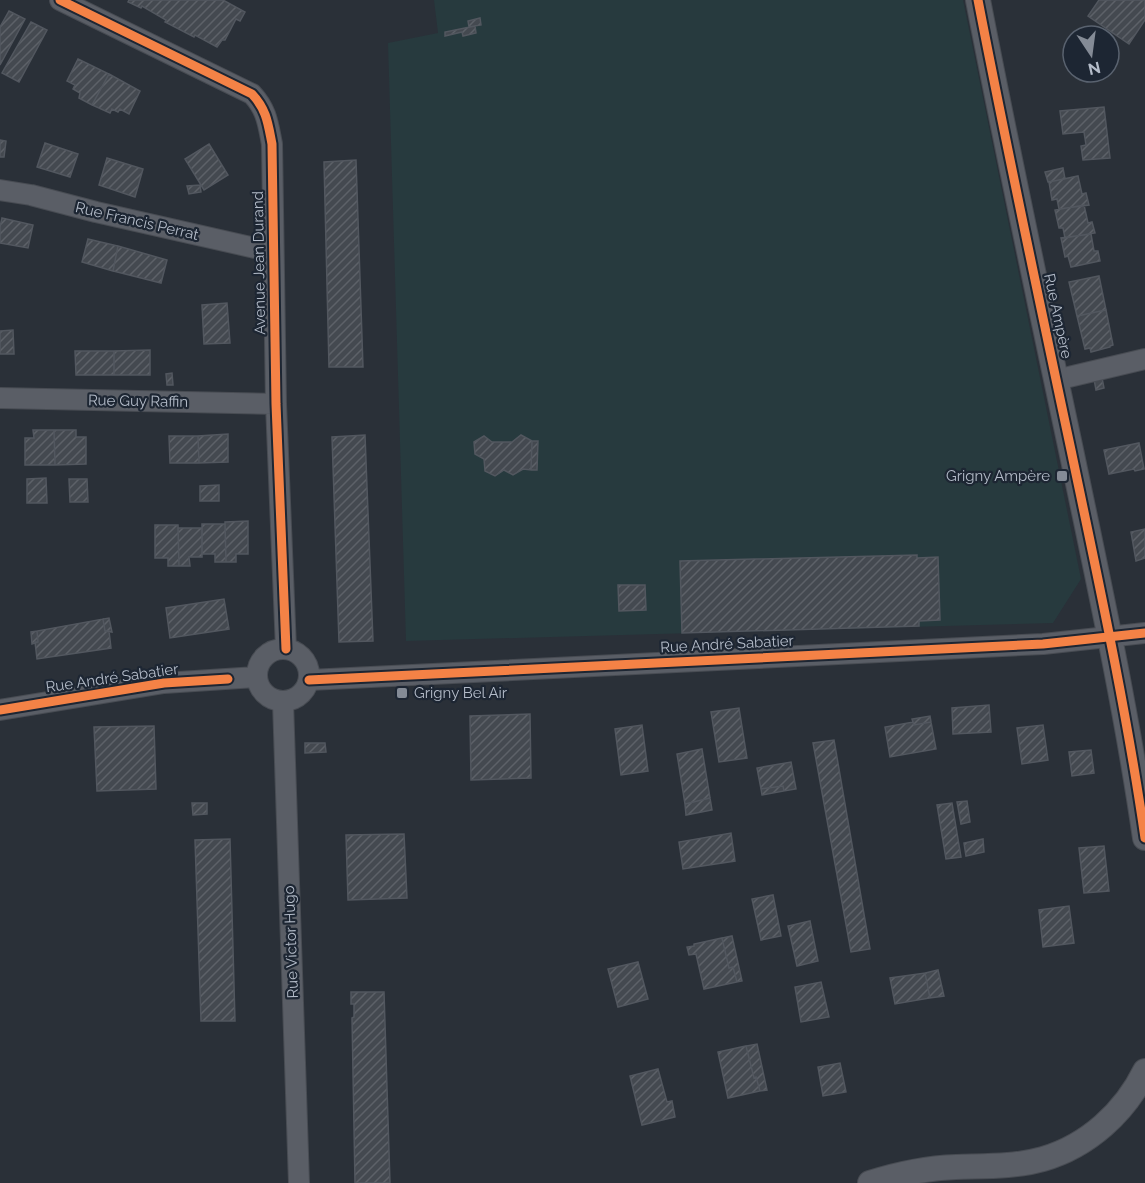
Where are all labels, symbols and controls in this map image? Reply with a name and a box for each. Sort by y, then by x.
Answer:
north arrow [1061,24,1121,84]
text: N [1086,57,1102,79]
street label: Avenue Jean Durand [249,191,269,335]
street label: Rue Francis Perrat [74,198,200,244]
street label: Rue Ampère [1040,272,1076,360]
street label: Rue Guy Raffin [88,391,188,411]
place label: Grigny Ampère [946,467,1050,485]
marker: Grigny Ampère [1055,469,1069,483]
street label: Rue André Sabatier [660,631,795,656]
street label: Rue André Sabatier [45,660,180,696]
place label: Grigny Bel Air [414,684,508,702]
marker: Grigny Bel Air [395,686,409,700]
street label: Rue Victor Hugo [280,885,302,999]

